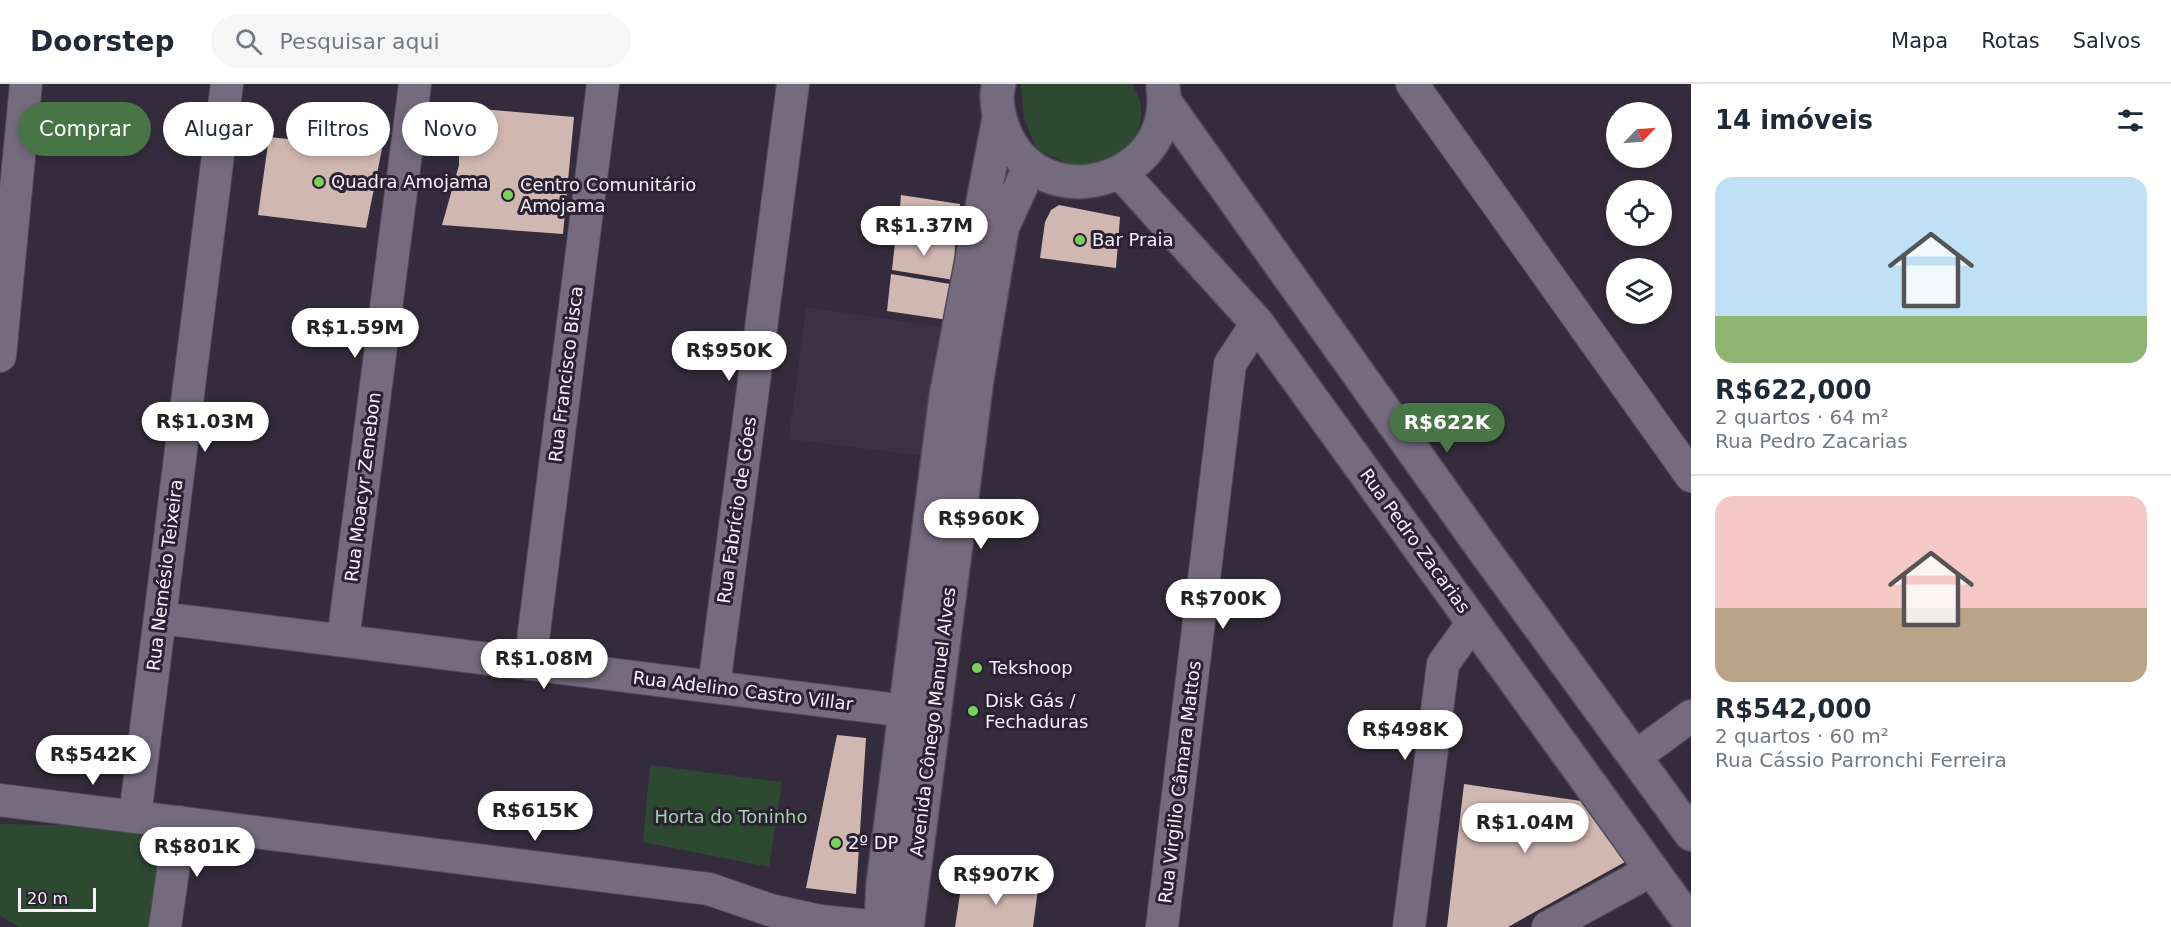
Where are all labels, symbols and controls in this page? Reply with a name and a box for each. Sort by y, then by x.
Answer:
search box [211,14,631,68]
text: Doorstep [30,25,175,58]
icon: search [232,25,265,58]
text: Pesquisar aqui [280,29,440,54]
text: Mapa [1891,29,1948,53]
text: Rotas [1981,29,2040,53]
text: Salvos [2073,29,2141,53]
chip: Comprar [18,102,151,156]
chip: Alugar [163,102,274,156]
chip: Filtros [286,102,390,156]
chip: Novo [402,102,498,156]
north arrow [1606,102,1672,168]
map controls [1606,102,1672,324]
icon: filters [2114,104,2147,137]
text: 14 imóveis [1715,105,1873,135]
place label: Quadra Amojama [331,171,489,192]
place label: Centro Comunitário Amojama [520,174,696,216]
marker: Quadra Amojama [312,175,326,189]
button: locate [1606,180,1672,246]
marker: Centro Comunitário Amojama [501,188,515,202]
pin: R$1.37M [869,206,979,257]
text: R$1.37M [875,213,973,237]
icon: home [1877,216,1985,324]
place label: Bar Praia [1092,229,1174,250]
marker: Bar Praia [1073,233,1087,247]
button: layers [1606,258,1672,324]
street label: Rua Francisco Bisca [544,285,587,463]
pin: R$1.59M [300,308,410,359]
text: R$1.59M [306,315,404,339]
pin: R$950K [680,331,778,382]
text: R$950K [686,338,772,362]
text: R$622,000 [1715,375,1872,405]
street label: Rua Moacyr Zenebon [340,391,385,583]
pin: R$1.03M [150,402,260,453]
pin: R$622K [1398,403,1496,454]
text: 2 quartos · 64 m² [1715,405,1889,429]
text: R$1.03M [156,409,254,433]
text: R$622K [1404,410,1490,434]
street label: Rua Fabrício de Góes [713,415,760,605]
text: Rua Pedro Zacarias [1715,429,1908,453]
street label: Rua Pedro Zacarias [1356,464,1475,617]
street label: Rua Nemésio Teixeira [142,478,187,672]
pin: R$960K [932,499,1030,550]
text: R$960K [938,506,1024,530]
icon: home [1877,535,1985,643]
pin: R$700K [1174,579,1272,630]
street label: Avenida Cônego Manuel Alves [906,586,959,858]
text: R$700K [1180,586,1266,610]
pin: R$1.08M [489,639,599,690]
text: R$1.08M [495,646,593,670]
place label: Tekshoop [988,657,1073,678]
street label: Rua Virgilio Câmara Mattos [1154,659,1205,905]
marker: Tekshoop [970,661,984,675]
street label: Rua Adelino Castro Villar [632,667,855,715]
place label: Disk Gás / Fechaduras [985,690,1088,732]
text: R$542,000 [1715,694,1872,724]
marker: Disk Gás / Fechaduras [966,704,980,718]
pin: R$498K [1356,710,1454,761]
text: R$498K [1362,717,1448,741]
text: 2 quartos · 60 m² [1715,724,1889,748]
pin: R$542K [44,735,142,786]
text: R$542K [50,742,136,766]
text: Rua Cássio Parronchi Ferreira [1715,748,2007,772]
pin: R$615K [486,791,584,842]
text: R$615K [492,798,578,822]
pin: R$1.04M [1470,803,1580,854]
park label: Horta do Toninho [654,806,808,827]
text: R$1.04M [1476,810,1574,834]
pin: R$801K [148,827,246,878]
place label: 2º DP [848,832,899,853]
text: R$801K [154,834,240,858]
marker: 2º DP [829,836,843,850]
pin: R$907K [947,855,1045,906]
text: R$907K [953,862,1039,886]
scale bar [18,885,96,912]
text: 20 m [27,889,68,908]

